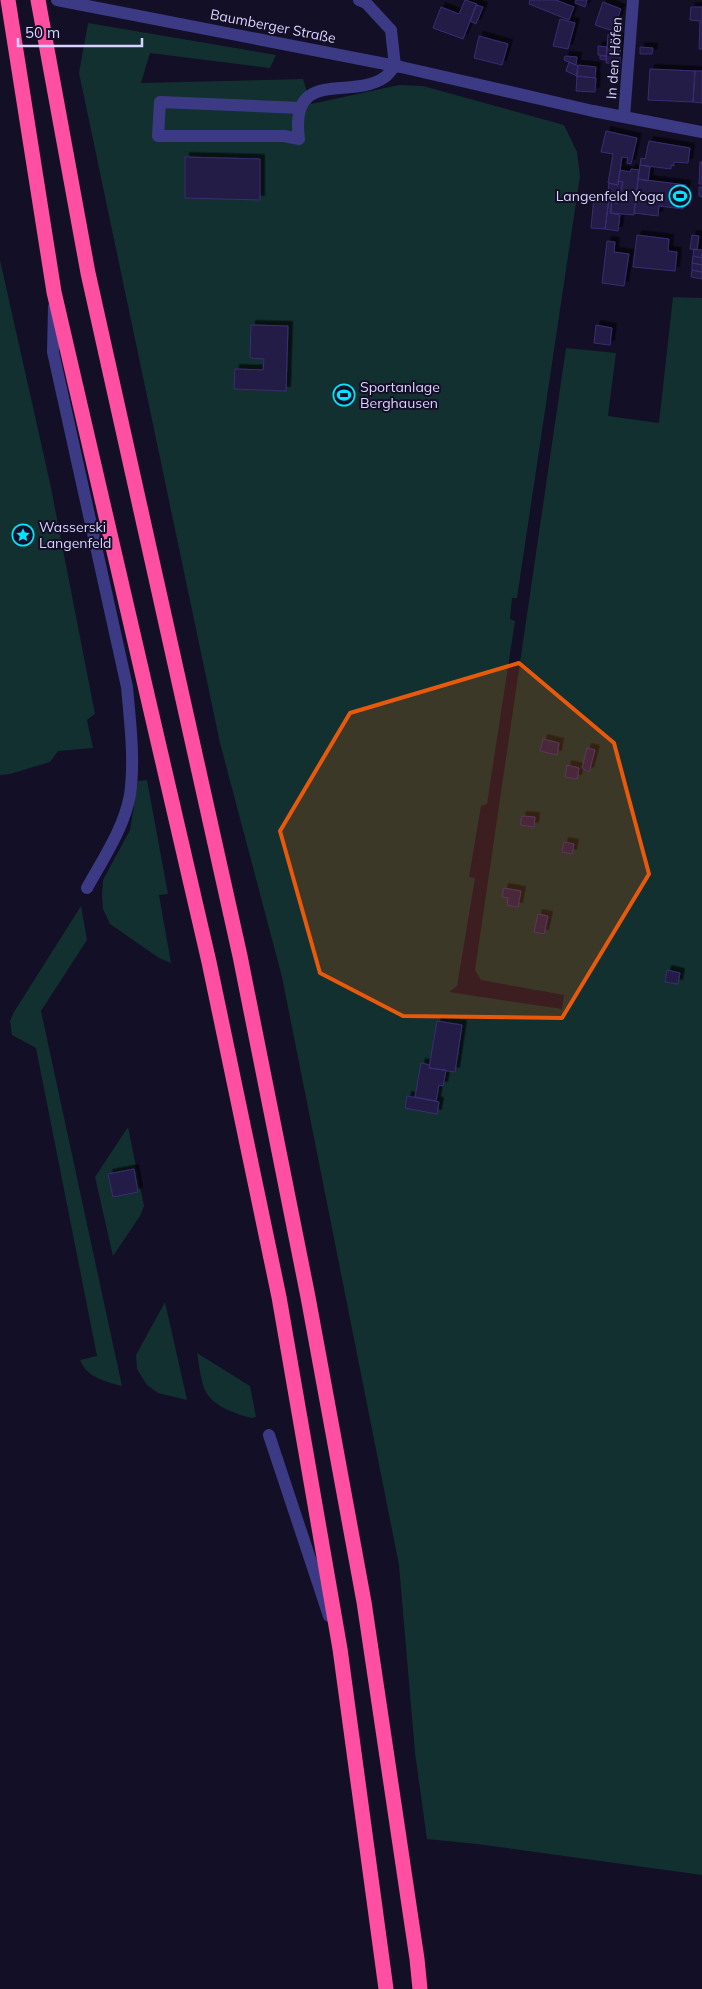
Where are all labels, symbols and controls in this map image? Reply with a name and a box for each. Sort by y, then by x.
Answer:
street label: Baumberger Straße [209,5,337,47]
scale bar [18,15,141,47]
street label: In den Höfen [602,16,626,100]
text: 50 m [25,23,60,42]
sports icon: Langenfeld Yoga [668,184,692,208]
place label: Langenfeld Yoga [556,187,664,205]
place label: Sportanlage Berghausen [360,378,440,412]
sports icon: Sportanlage Berghausen [332,383,356,407]
place label: Wasserski Langenfeld [39,518,111,552]
place icon: Wasserski Langenfeld [11,523,35,547]

